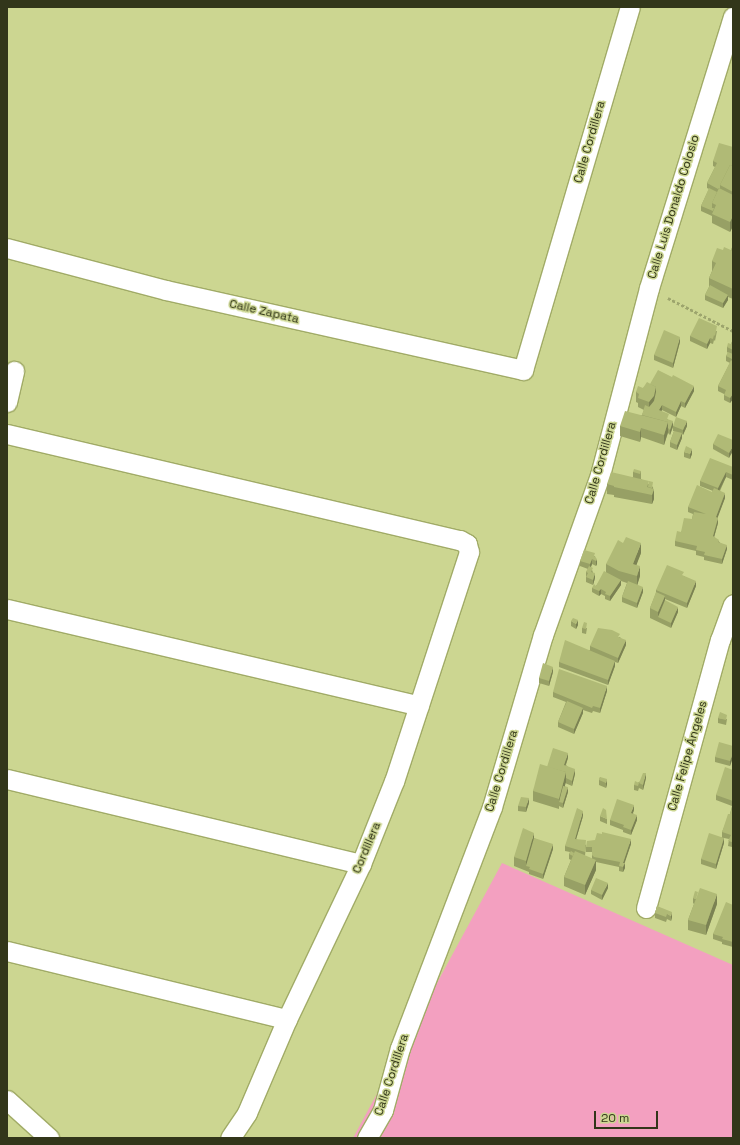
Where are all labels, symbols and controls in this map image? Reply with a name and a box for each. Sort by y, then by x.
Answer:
street label: Calle Cordillera [571,99,609,185]
street label: Calle Luis Donaldo Colosio [645,133,703,281]
street label: Calle Zapata [228,297,300,327]
street label: Calle Cordillera [582,420,620,506]
street label: Calle Felipe Ángeles [665,699,711,813]
street label: Calle Cordillera [483,728,521,814]
street label: Cordillera [350,820,384,876]
street label: Calle Cordillera [372,1032,412,1118]
scale bar [596,1103,660,1129]
text: 20 m [601,1110,629,1126]

